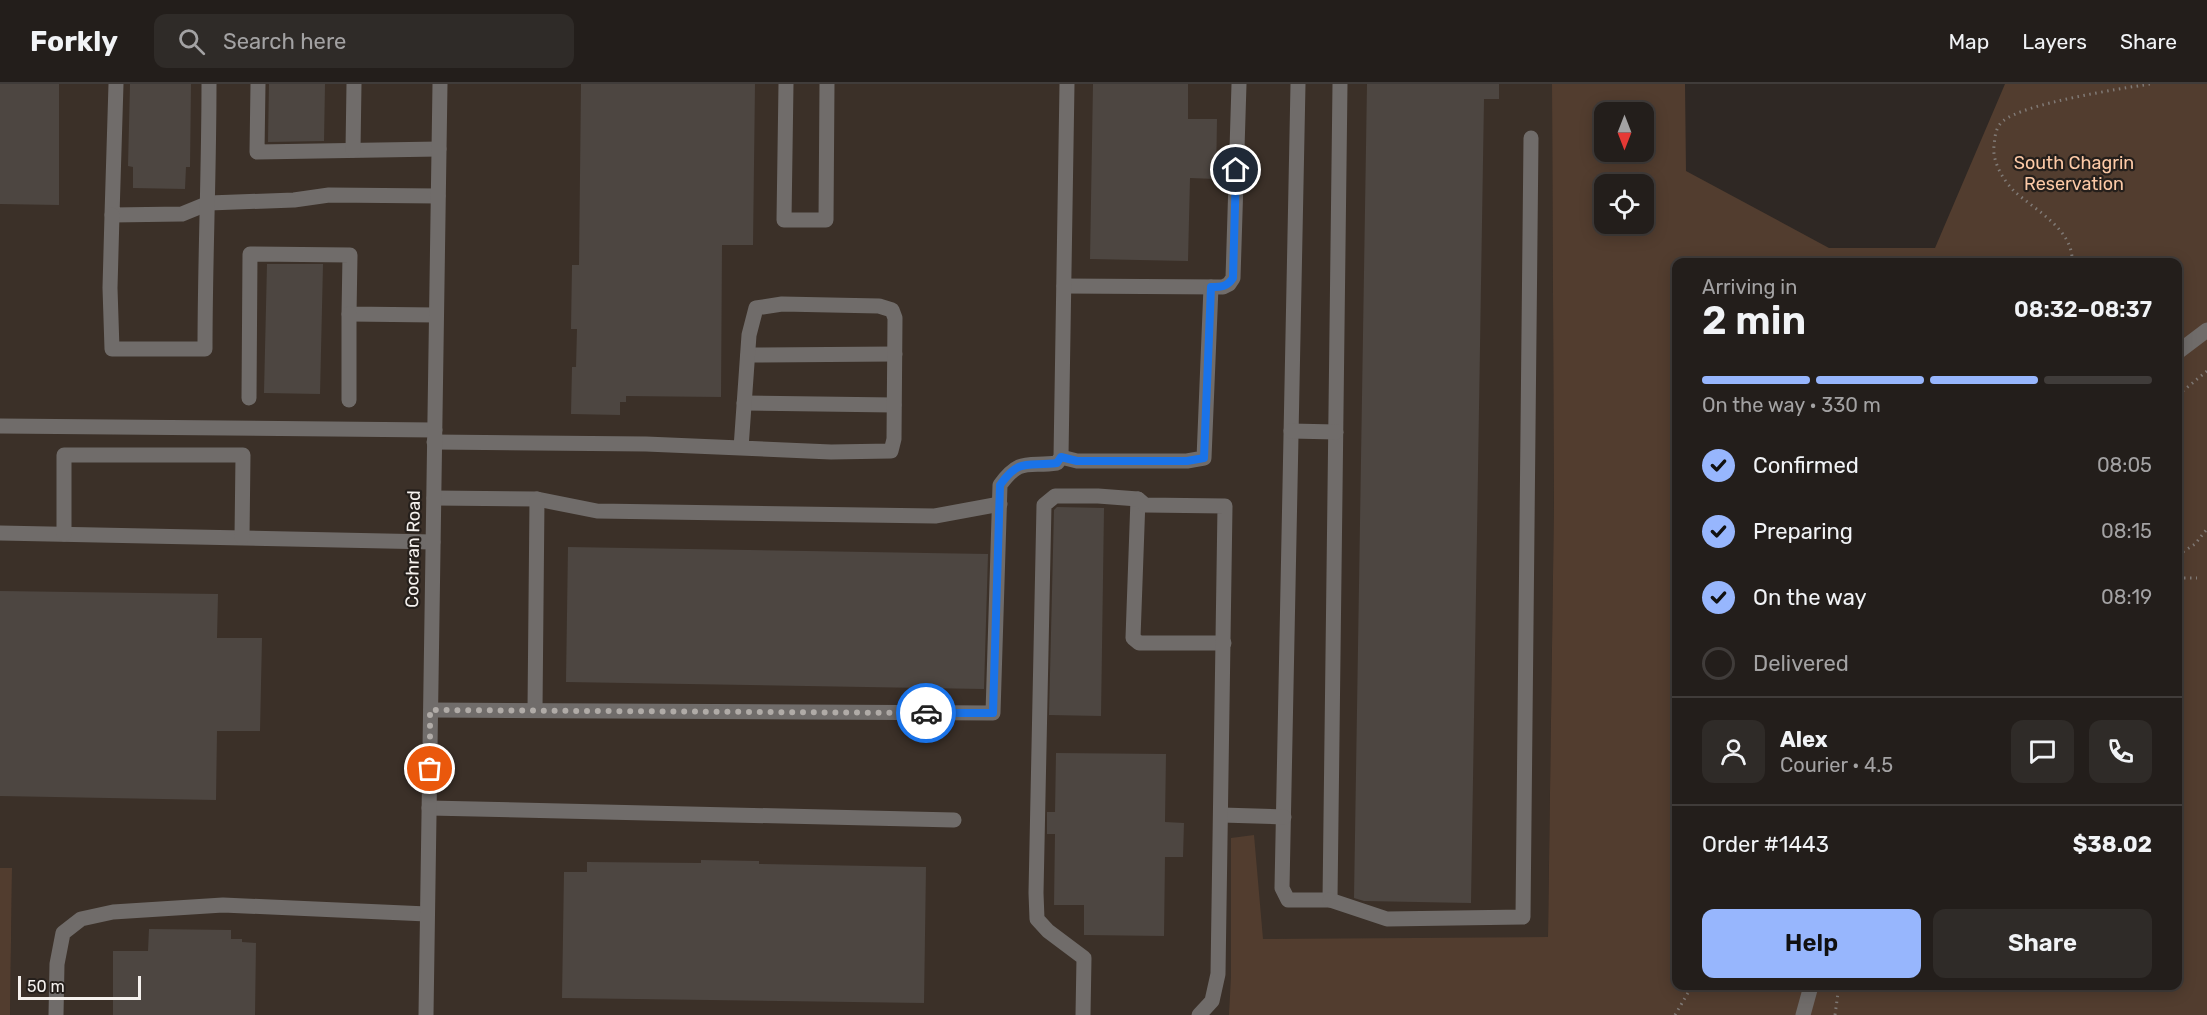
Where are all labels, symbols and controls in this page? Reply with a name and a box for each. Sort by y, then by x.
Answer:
search box [154,14,574,68]
text: Forkly [30,25,118,58]
icon: search [175,25,208,58]
text: Search here [223,28,346,55]
text: Map [1948,29,1989,54]
text: Layers [2022,29,2087,54]
text: Share [2120,29,2177,54]
north arrow [1594,102,1654,162]
map controls [1594,102,1654,234]
pin [1210,144,1261,195]
park label: South Chagrin Reservation [2014,152,2134,195]
icon: home [1219,153,1252,186]
button: locate [1594,174,1654,234]
text: Arriving in [1702,275,1797,299]
text: 08:32–08:37 [2014,296,2152,323]
text: 2 min [1702,298,1806,344]
text: On the way · 330 m [1702,393,1881,417]
icon: check [1702,449,1735,482]
text: Confirmed [1753,452,1859,479]
text: 08:05 [2097,453,2152,477]
street label: Cochran Road [401,490,425,608]
icon: check [1702,515,1735,548]
text: Preparing [1753,518,1853,545]
text: 08:15 [2101,519,2152,543]
icon: check [1702,581,1735,614]
text: On the way [1753,584,1867,611]
text: 08:19 [2101,585,2152,609]
text: Delivered [1753,650,1849,677]
courier [896,683,956,743]
icon: car [910,697,943,730]
button: person [1702,720,1765,783]
button: chat [2011,720,2074,783]
button: phone [2089,720,2152,783]
text: Alex [1780,726,1828,753]
pin [404,743,455,794]
icon: bag [413,752,446,785]
text: Courier · 4.5 [1780,753,1893,777]
text: Order #1443 [1702,831,1829,858]
text: $38.02 [2073,831,2152,858]
button: Help [1702,909,1921,978]
button: Share [1933,909,2152,978]
scale bar [18,973,141,1000]
text: 50 m [27,977,65,996]

